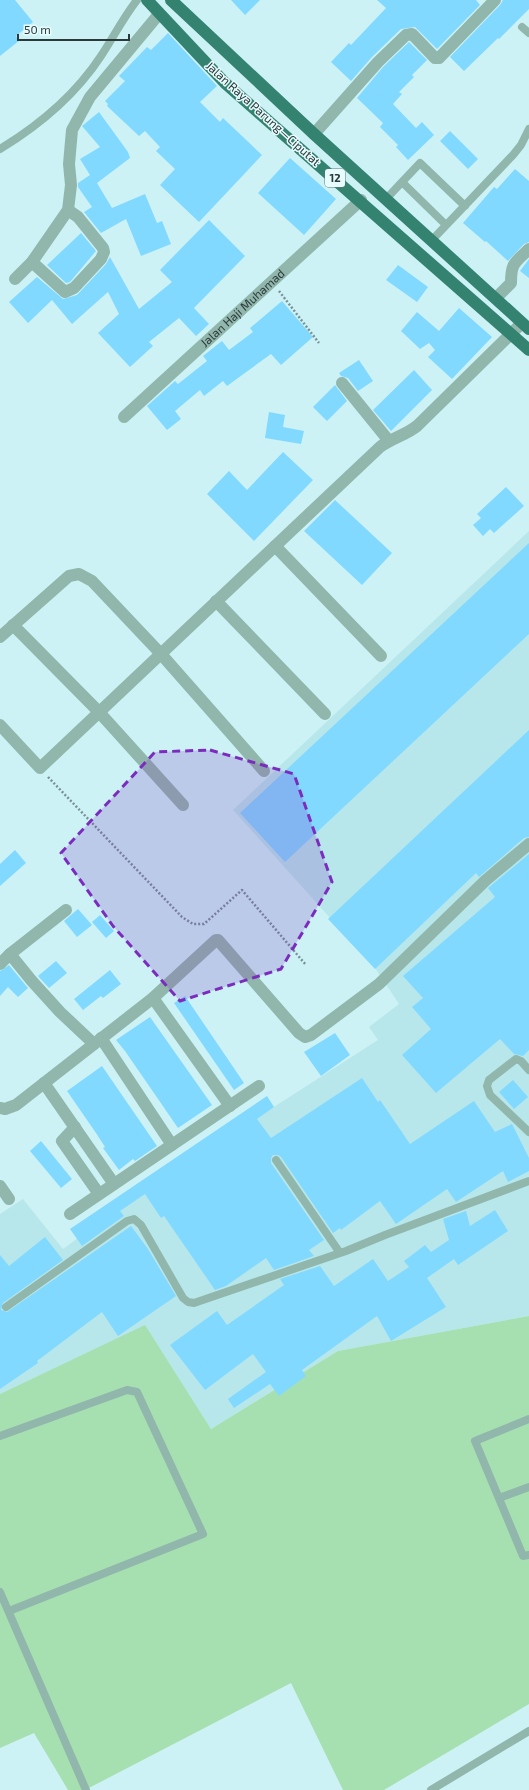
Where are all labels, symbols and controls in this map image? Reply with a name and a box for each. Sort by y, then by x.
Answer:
scale bar [18,16,129,42]
text: 50 m [24,22,51,36]
street label: Jalan Raya Parung—Ciputat [204,58,324,169]
road number: 12 [325,169,345,187]
street label: Jalan Haji Muhamad [197,266,287,349]

